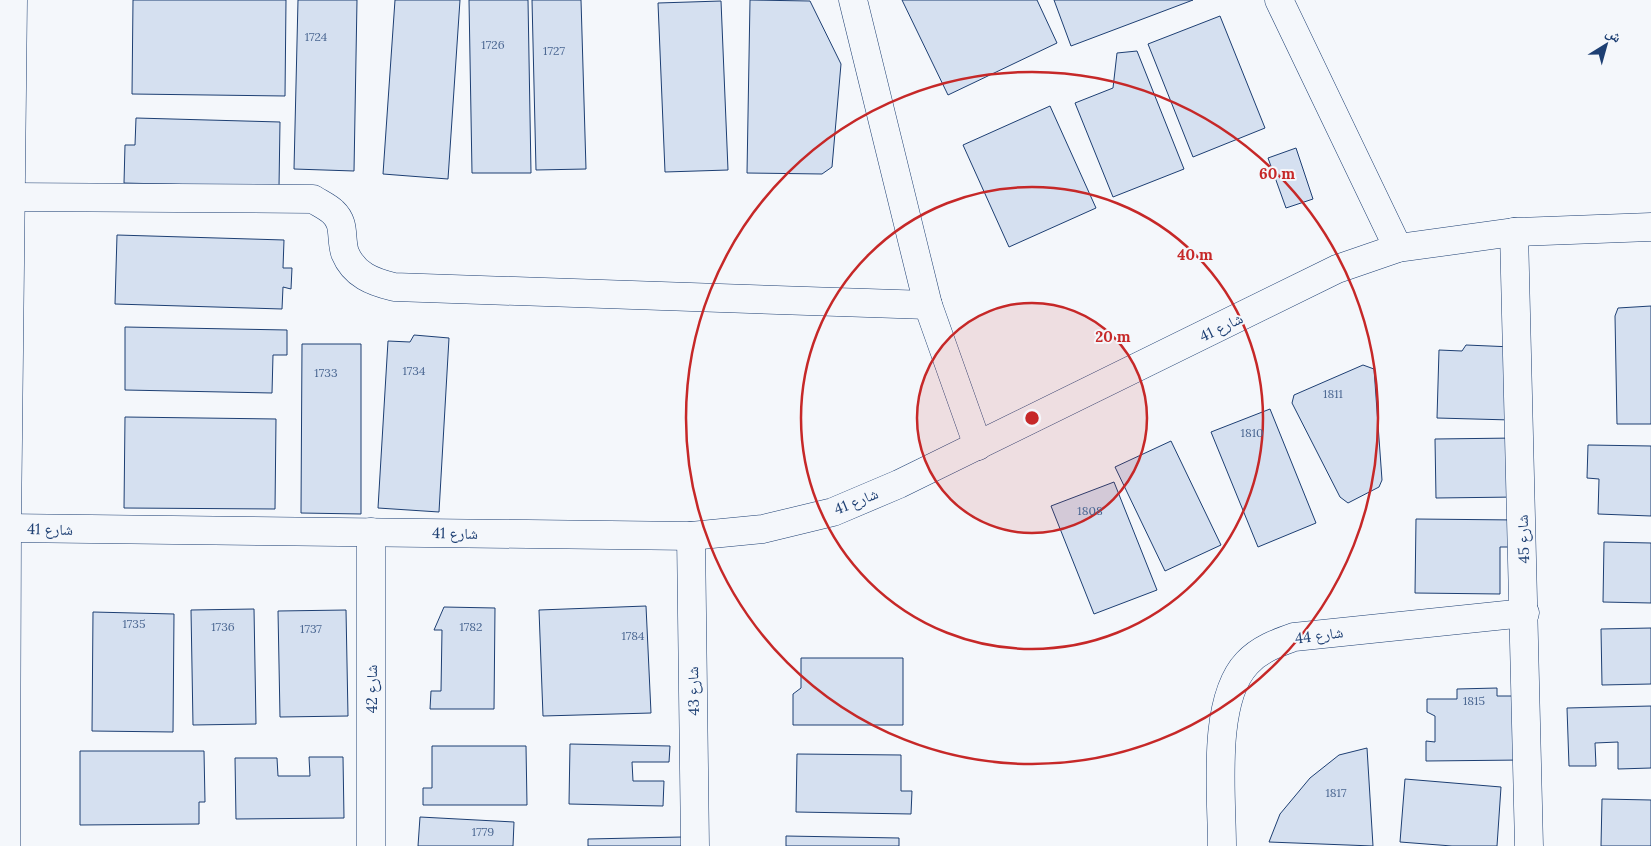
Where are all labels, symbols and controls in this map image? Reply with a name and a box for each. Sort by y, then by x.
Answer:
north arrow [1581,20,1631,70]
text: ش [1602,23,1625,46]
house number: 1724 [305,29,328,44]
house number: 1726 [481,37,505,52]
house number: 1727 [543,43,565,58]
text: 60 m [1259,164,1295,183]
text: 40 m [1177,245,1213,264]
street label: شارع 41 [1196,308,1246,347]
text: 20 m [1095,327,1131,346]
house number: 1734 [402,363,426,378]
house number: 1733 [314,365,338,380]
house number: 1811 [1323,386,1343,401]
centre of rings [1023,409,1041,427]
house number: 1810 [1241,425,1263,440]
street label: شارع 41 [831,484,881,519]
house number: 1808 [1077,503,1103,518]
street label: شارع 45 [1513,514,1534,564]
street label: شارع 41 [27,519,73,540]
street label: شارع 41 [432,523,478,544]
house number: 1735 [122,616,146,631]
house number: 1736 [211,619,235,634]
house number: 1782 [459,619,483,634]
house number: 1737 [300,621,322,636]
street label: شارع 44 [1294,622,1345,649]
house number: 1784 [621,628,645,643]
street label: شارع 42 [362,665,382,713]
street label: شارع 43 [683,666,704,716]
house number: 1815 [1463,693,1485,708]
house number: 1817 [1325,785,1347,800]
house number: 1779 [472,824,494,839]

